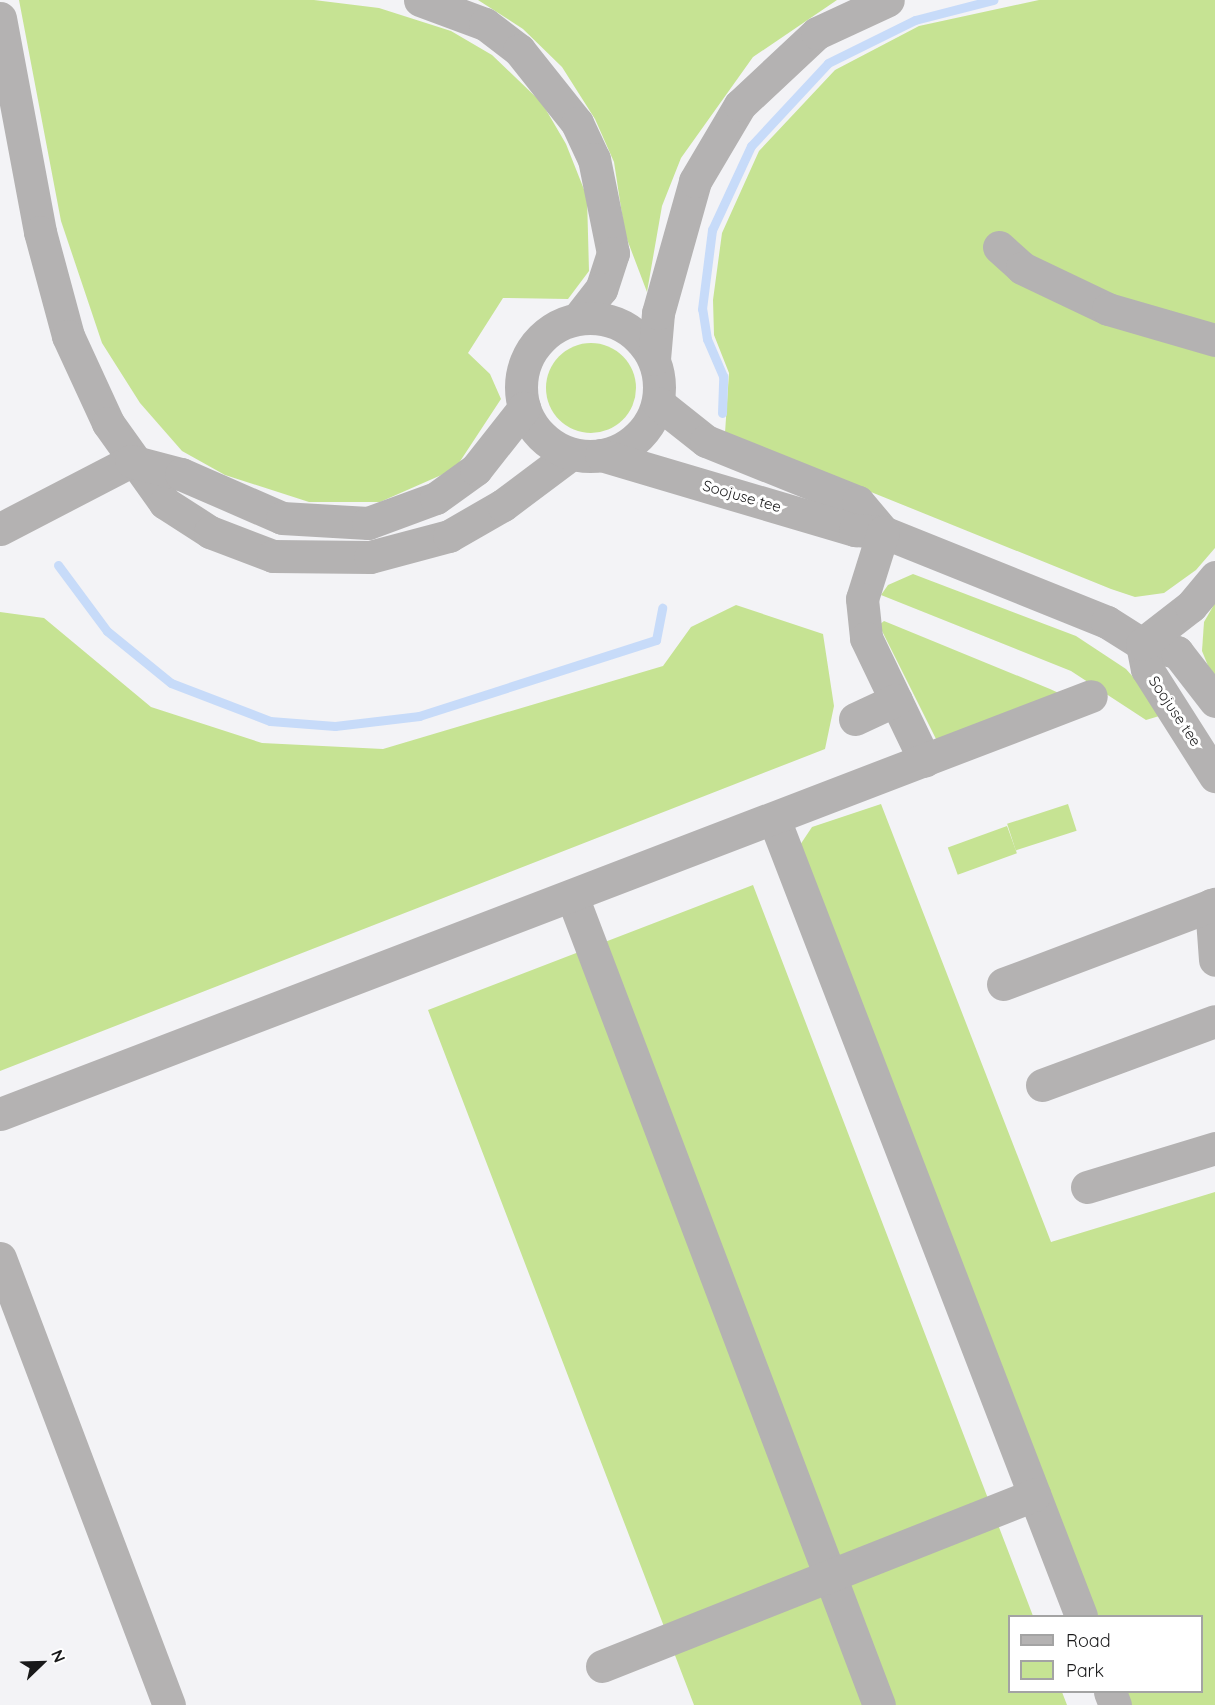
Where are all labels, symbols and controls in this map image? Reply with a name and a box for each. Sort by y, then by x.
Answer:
street label: Soojuse tee [701,476,783,516]
street label: Soojuse tee [1145,673,1205,749]
legend [1008,1615,1203,1693]
text: Road [1066,1629,1111,1652]
north arrow [12,1633,72,1693]
text: N [47,1647,70,1665]
text: Park [1066,1659,1104,1682]

